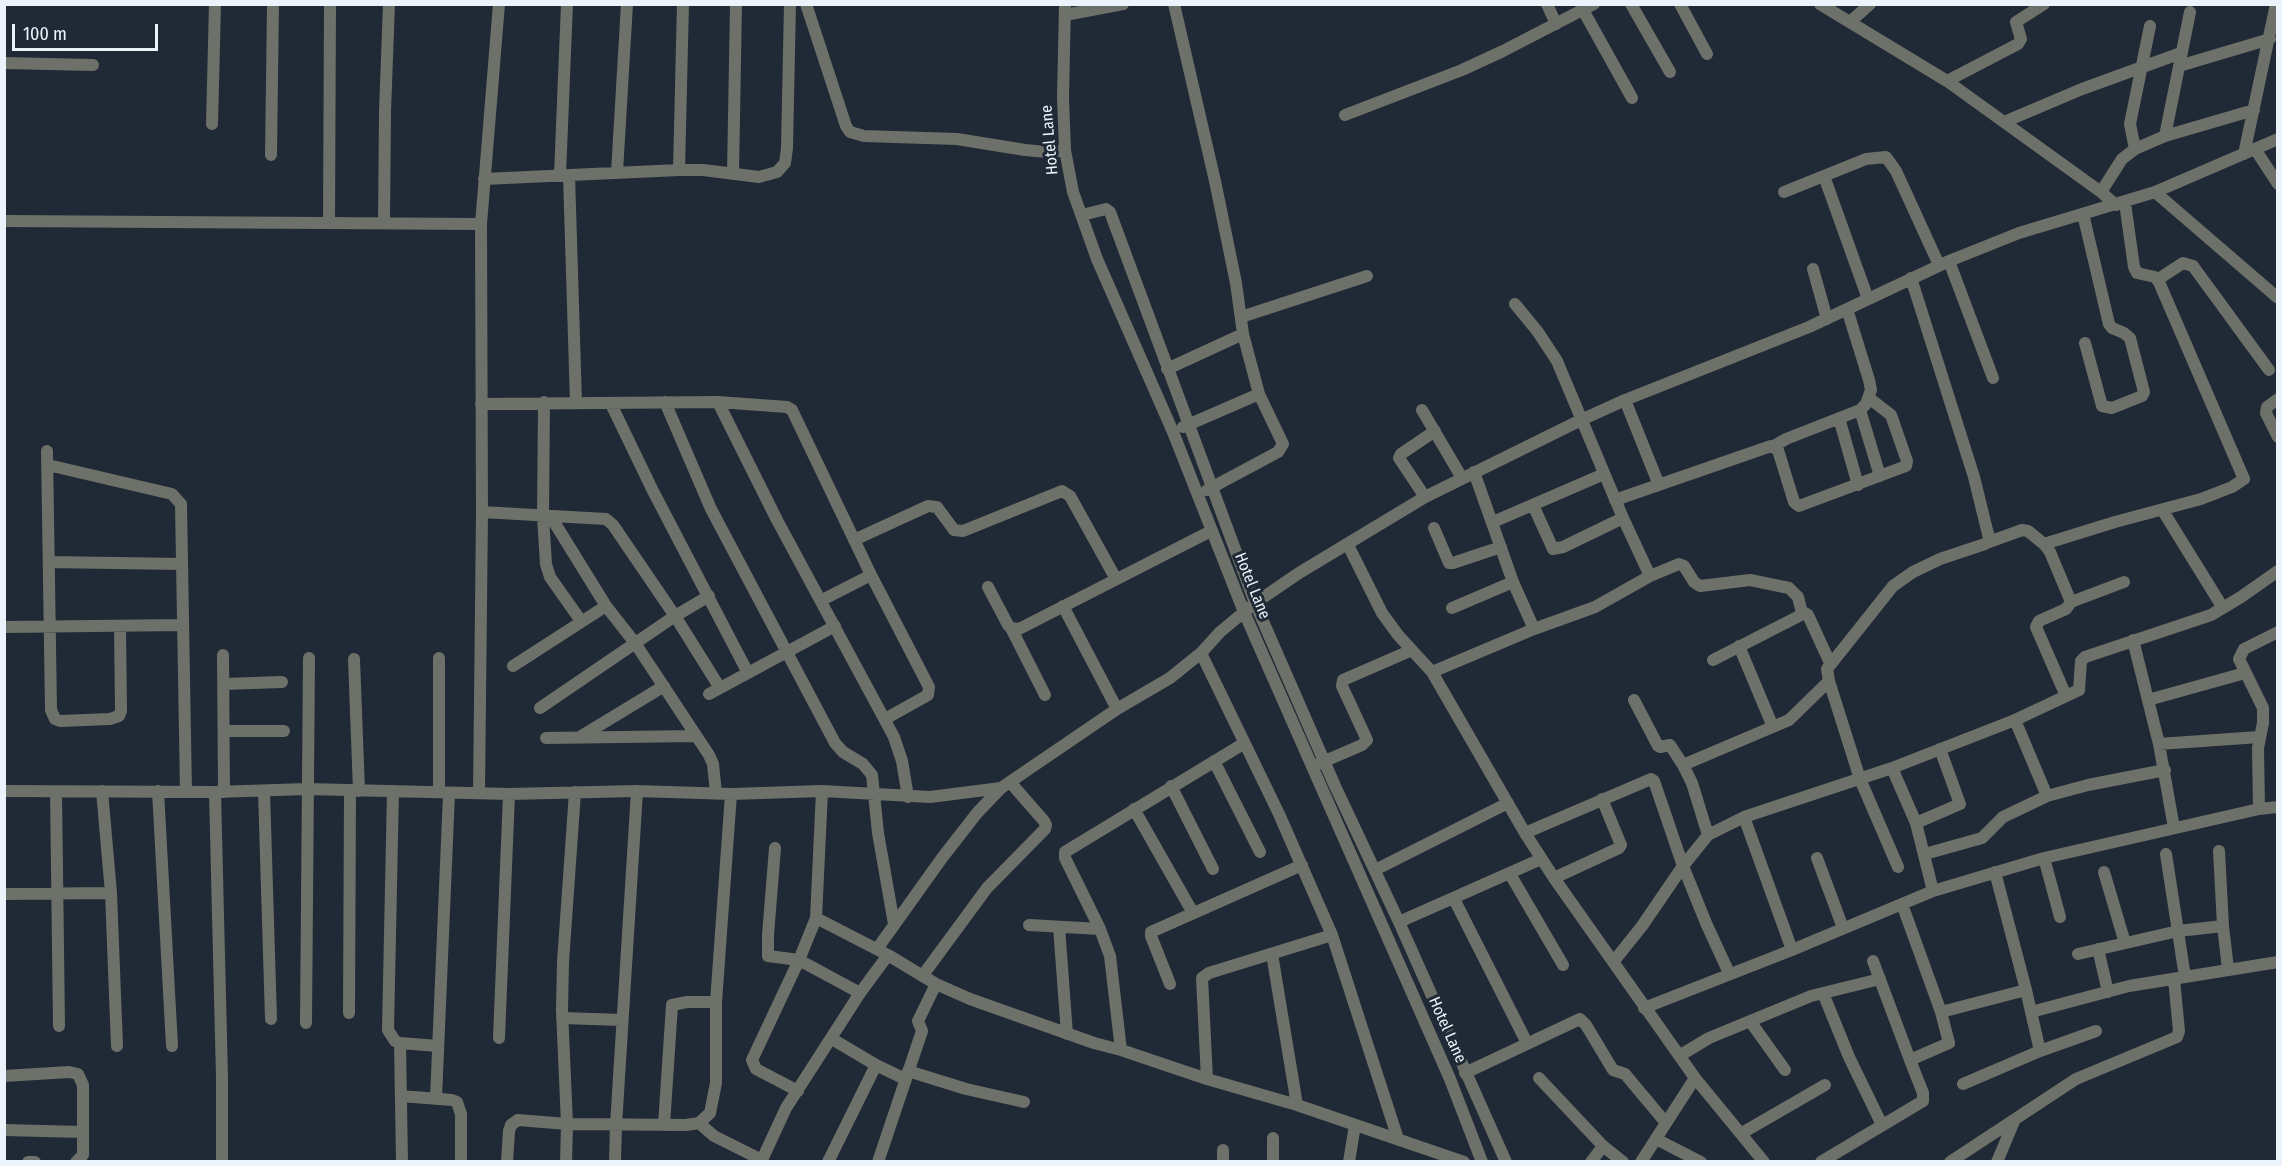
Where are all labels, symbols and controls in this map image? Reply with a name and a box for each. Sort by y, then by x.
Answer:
scale bar [15,12,160,50]
text: 100 m [23,23,67,45]
street label: Hotel Lane [1037,104,1063,176]
street label: Hotel Lane [1230,550,1274,622]
street label: Hotel Lane [1424,994,1470,1066]

